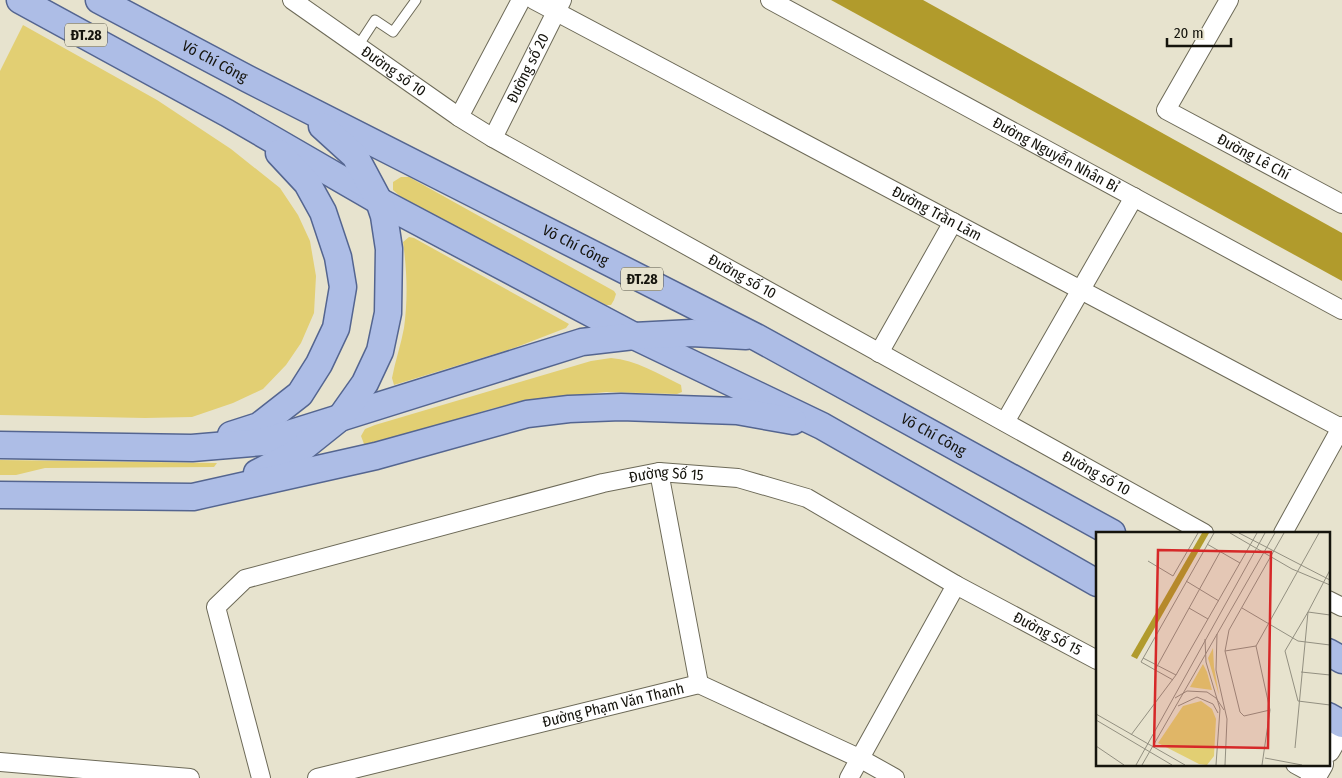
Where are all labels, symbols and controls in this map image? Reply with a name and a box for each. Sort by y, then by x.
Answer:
scale bar [1167,15,1231,47]
road number: ĐT.28 [65,24,107,46]
text: 20 m [1174,24,1204,42]
street label: Đường số 20 [503,30,553,106]
street label: Võ Chí Công [179,37,251,86]
street label: Đường số 10 [358,42,429,100]
street label: Đường Nguyễn Nhân Bỉ [990,113,1122,196]
street label: Đường Lê Chí [1214,130,1293,184]
street label: Đường Trần Lãm [889,182,985,245]
street label: Võ Chí Công [540,221,612,270]
street label: Đường số 10 [705,250,779,303]
road number: ĐT.28 [621,268,663,290]
street label: Võ Chí Công [898,410,969,460]
street label: Đường số 10 [1059,447,1133,499]
street label: Đường Số 15 [627,463,704,487]
inset map [1096,532,1330,766]
street label: Đường Số 15 [1010,608,1085,659]
street label: Đường Phạm Văn Thanh [540,679,686,731]

